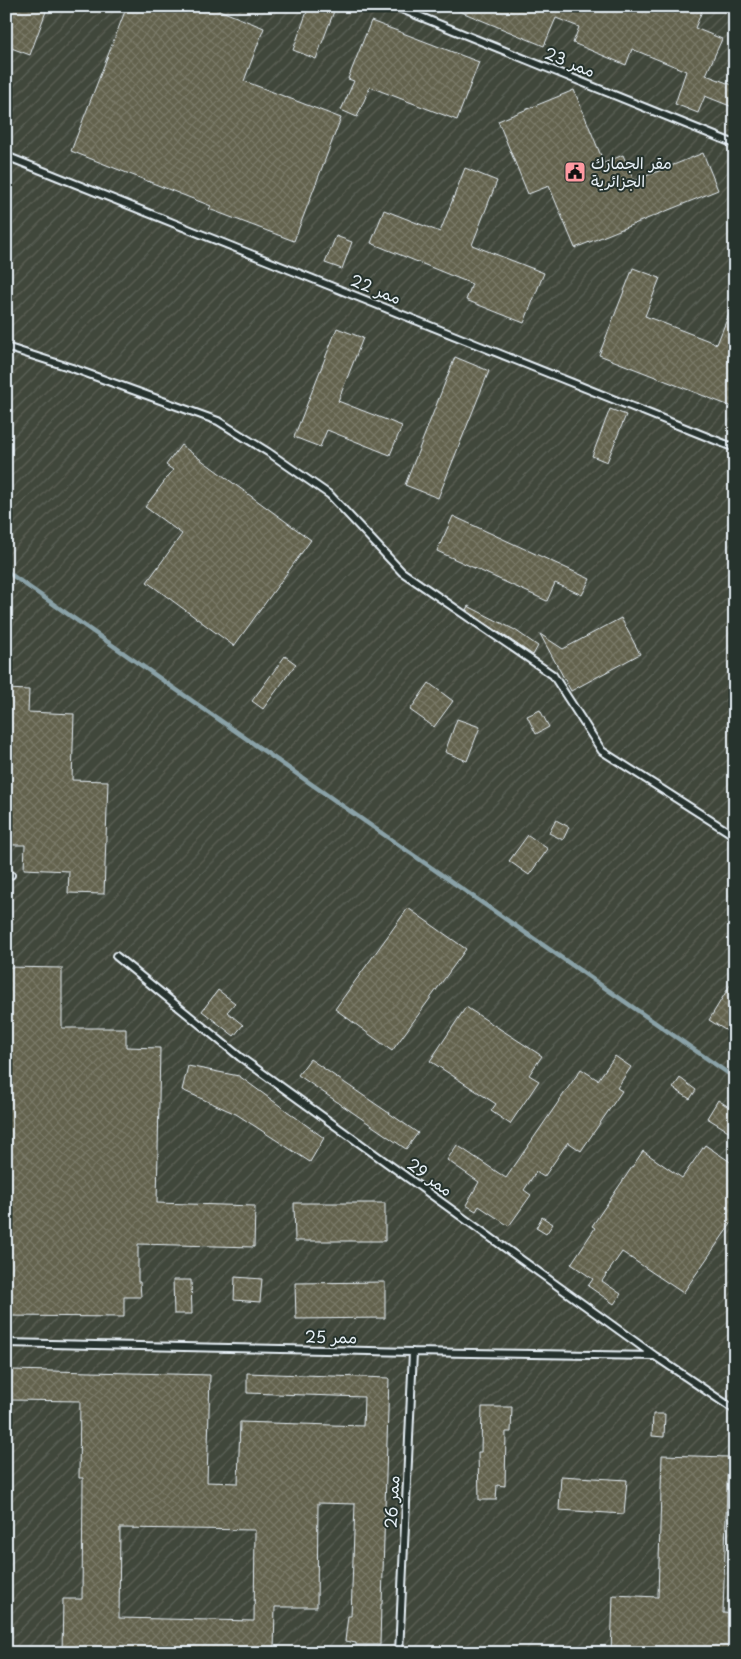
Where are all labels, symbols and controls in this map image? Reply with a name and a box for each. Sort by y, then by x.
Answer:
street label: ممر 23 [541,40,599,82]
place label: مقر الجمارك الجزائرية [591,150,672,192]
public building icon: مقر الجمارك الجزائرية [563,160,587,184]
street label: ممر 22 [347,267,405,309]
street label: ممر 29 [403,1151,458,1201]
street label: ممر 25 [305,1324,357,1348]
street label: ممر 26 [378,1475,404,1529]

